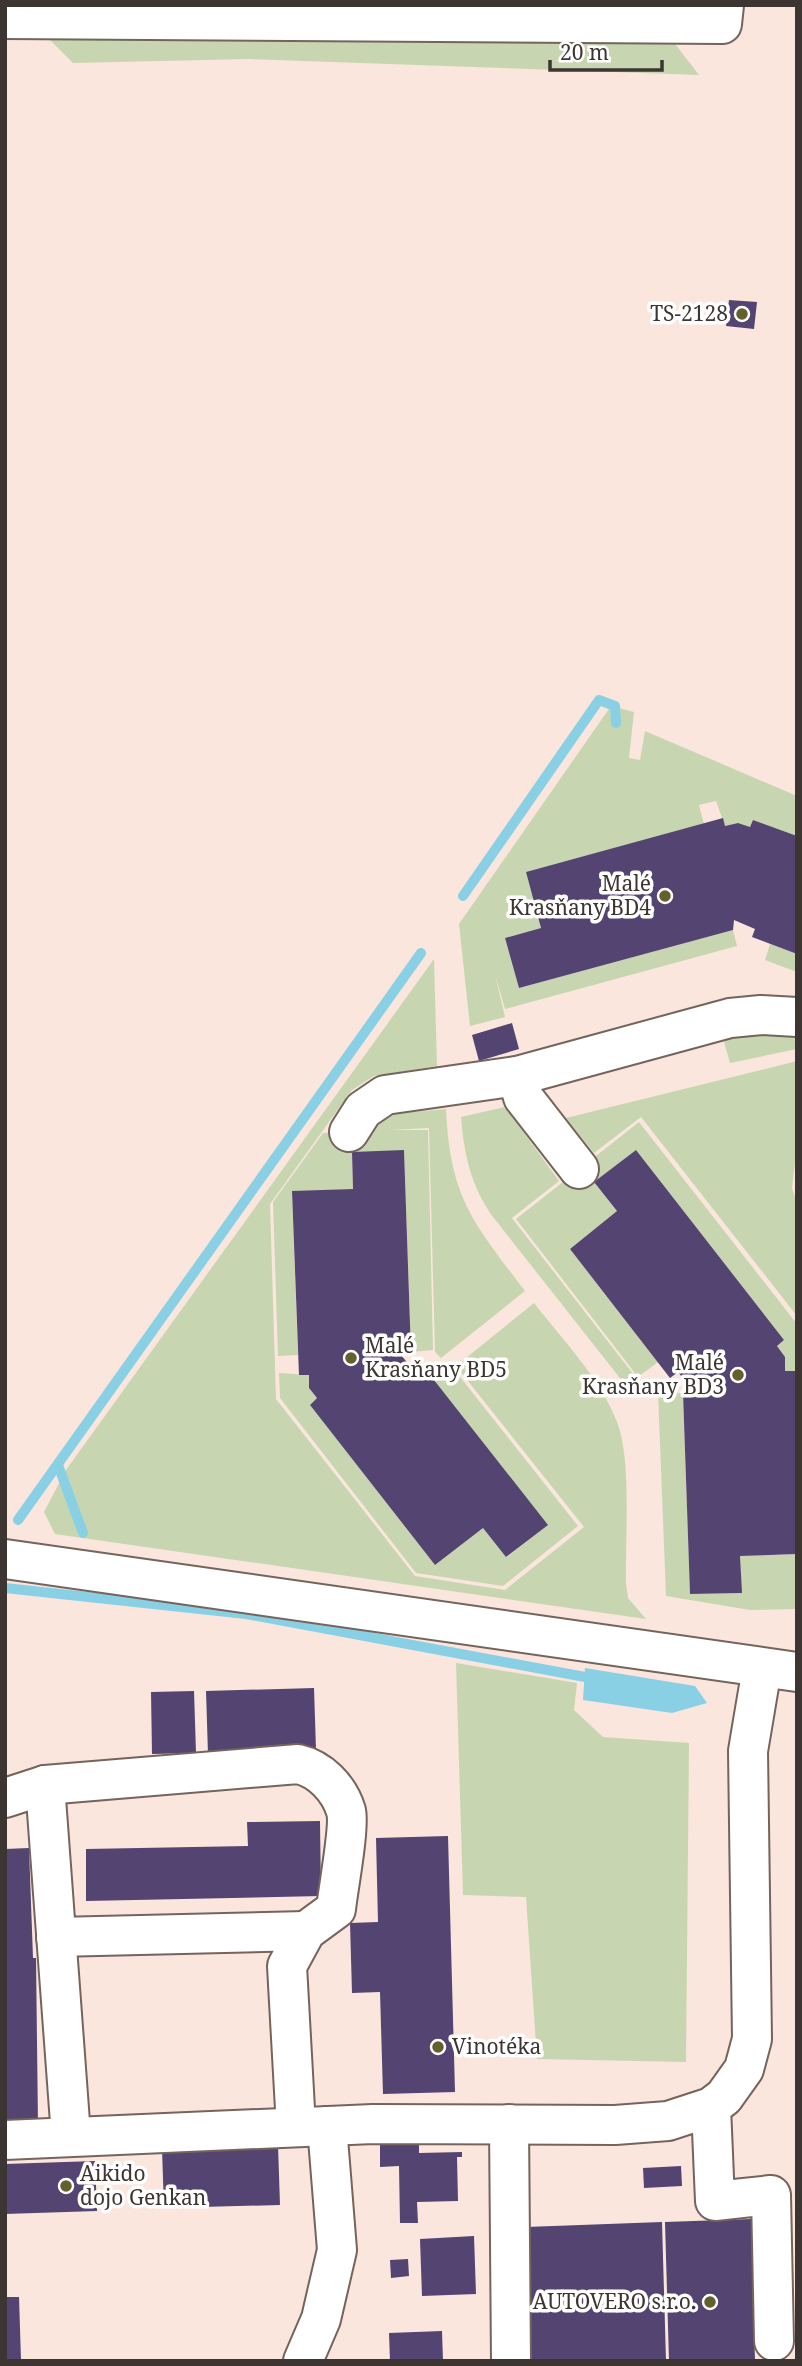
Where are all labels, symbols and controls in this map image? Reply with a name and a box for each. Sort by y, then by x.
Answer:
scale bar [550,28,662,72]
text: 20 m [560,38,609,66]
place label: TS-2128 [650,299,728,327]
marker: TS-2128 [734,306,750,322]
place label: Malé Krasňany BD4 [509,869,651,921]
marker: Malé Krasňany BD4 [657,888,673,904]
place label: Malé Krasňany BD5 [365,1331,507,1383]
place label: Malé Krasňany BD3 [582,1348,724,1400]
marker: Malé Krasňany BD5 [343,1350,359,1366]
marker: Malé Krasňany BD3 [730,1367,746,1383]
place label: Vinotéka [452,2032,541,2060]
marker: Vinotéka [430,2039,446,2055]
place label: Aikido dojo Genkan [80,2159,206,2211]
marker: Aikido dojo Genkan [58,2178,74,2194]
place label: AUTOVERO s.r.o. [533,2287,696,2315]
marker: AUTOVERO s.r.o. [702,2294,718,2310]

